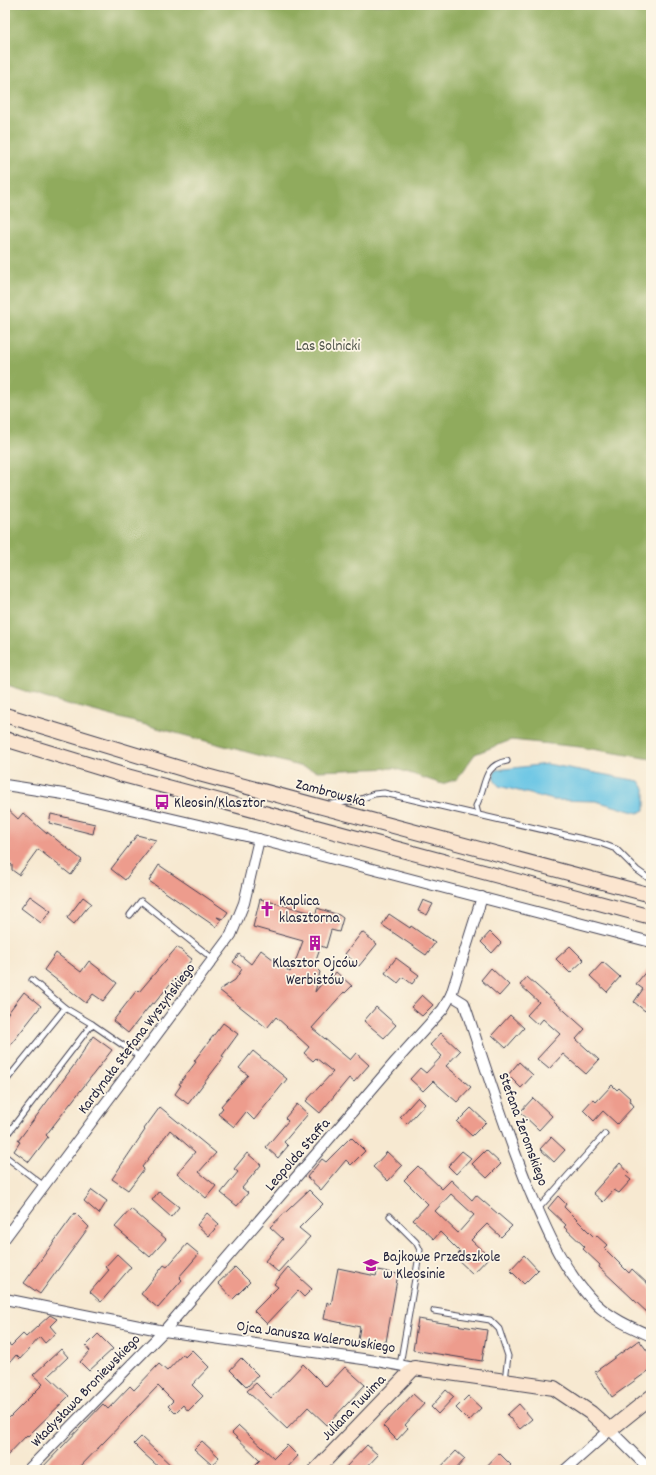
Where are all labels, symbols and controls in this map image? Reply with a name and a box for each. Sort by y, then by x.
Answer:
park label: Las Solnicki [296,336,360,358]
street label: Zambrowska [293,774,369,814]
bus stop icon: Kleosin/Klasztor [153,793,171,811]
place label: Kleosin/Klasztor [174,793,266,815]
place label: Kaplica klasztorna [279,891,340,930]
church icon: Kaplica klasztorna [258,900,276,918]
building icon: Klasztor Ojców Werbistów [306,934,324,952]
place label: Klasztor Ojców Werbistów [272,953,358,992]
street label: Kardynała Stefana Wyszyńskiego [73,959,202,1119]
street label: Stefana Żeromskiego [491,1070,553,1190]
street label: Leopolda Staffa [261,1113,337,1197]
place label: Bajkowe Przedszkole w Kleosinie [383,1247,501,1286]
school or university icon: Bajkowe Przedszkole w Kleosinie [362,1256,380,1274]
street label: Ojca Janusza Walerowskiego [235,1316,397,1360]
street label: Władysława Broniewskiego [26,1330,147,1453]
street label: Juliana Tuwima [317,1370,393,1447]

